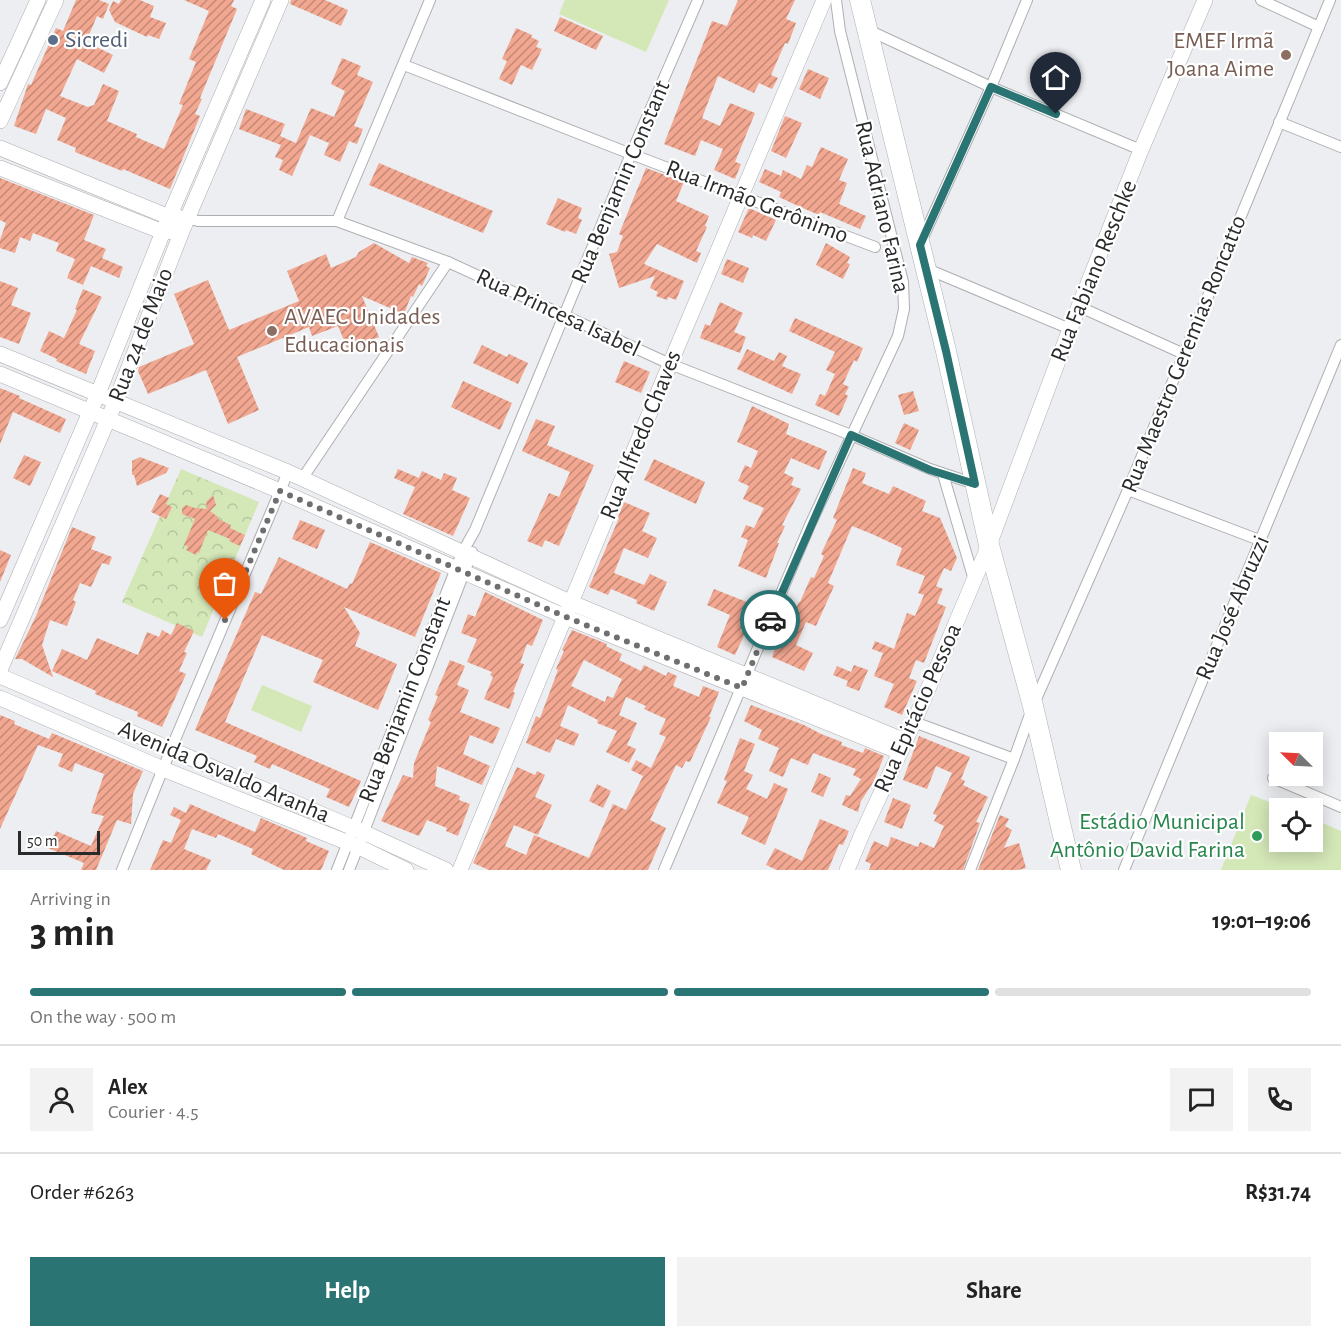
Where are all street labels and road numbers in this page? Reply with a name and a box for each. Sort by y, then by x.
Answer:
street label: Rua Benjamin Constant [567,77,675,287]
street label: Rua Adriano Farina [850,118,914,296]
street label: Rua Irmão Gerônimo [662,156,852,248]
street label: Rua Fabiano Reschke [1047,177,1141,365]
street label: Rua Maestro Geremias Roncatto [1117,212,1251,496]
street label: Rua 24 de Maio [104,265,178,405]
street label: Rua Princesa Isabel [472,265,644,361]
street label: Rua Alfredo Chaves [596,347,686,523]
street label: Rua José Abruzzi [1192,532,1274,684]
street label: Rua Benjamin Constant [355,594,455,806]
street label: Rua Epitácio Pessoa [870,620,966,796]
street label: Avenida Osvaldo Aranha [115,717,333,827]

